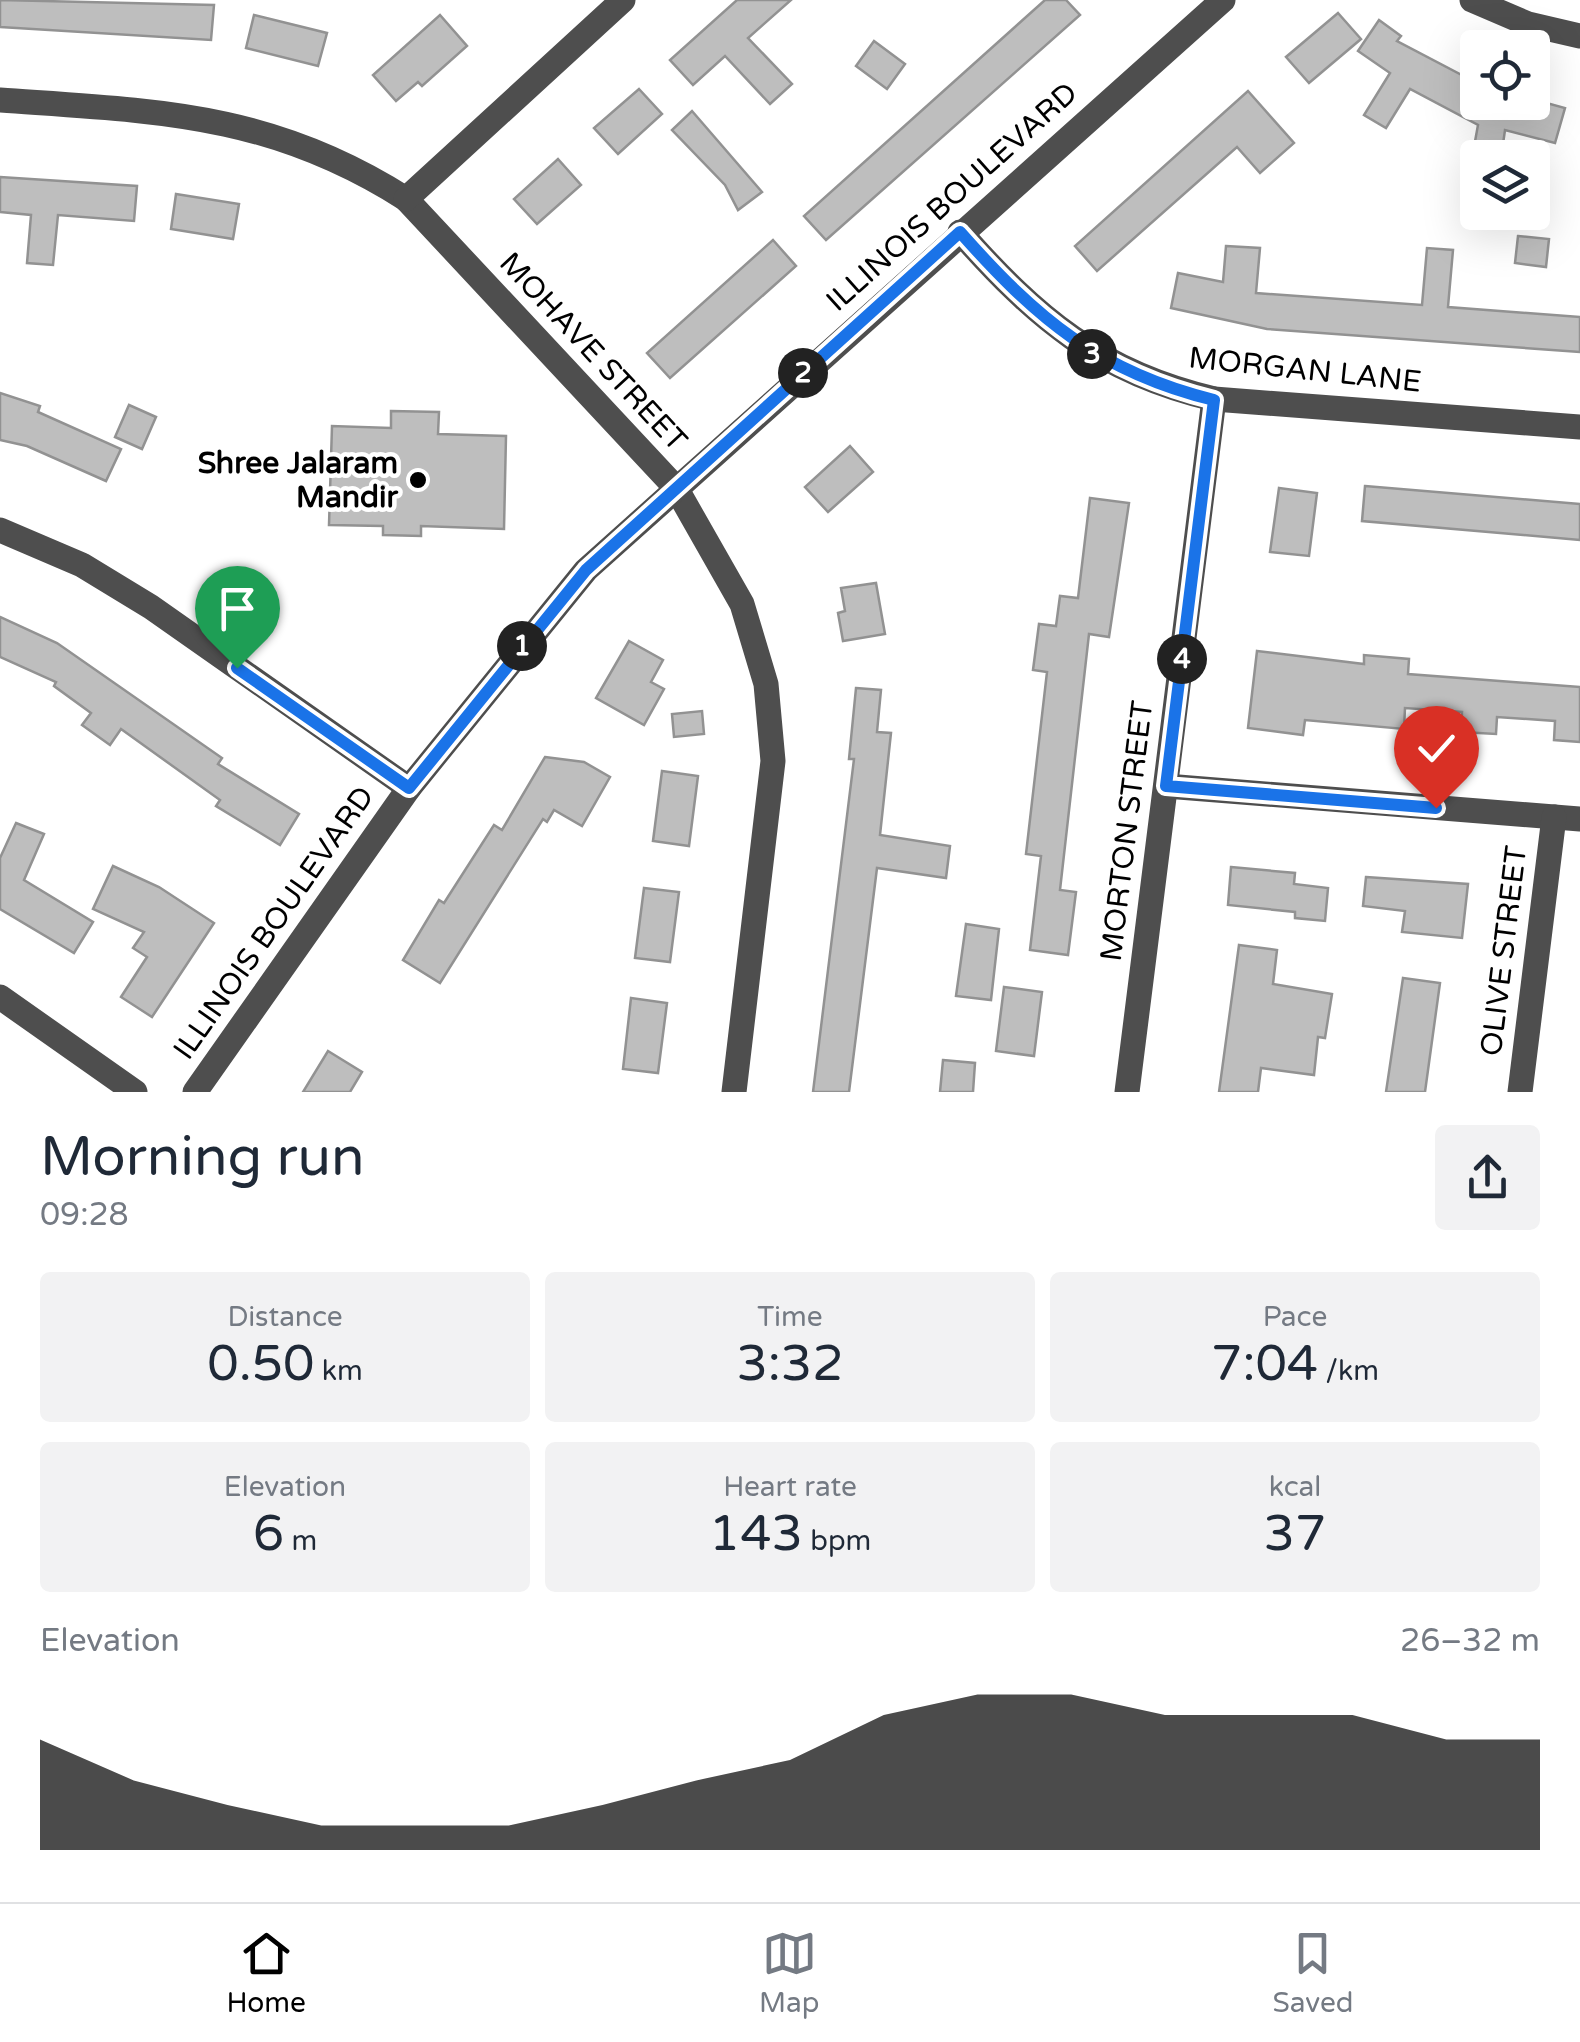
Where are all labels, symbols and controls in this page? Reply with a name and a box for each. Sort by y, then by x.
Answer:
map controls [1460,30,1550,230]
button: locate [1460,30,1550,120]
street label: ILLINOIS BOULEVARD [819,75,1085,319]
button: layers [1460,140,1550,230]
street label: MOHAVE STREET [491,245,695,459]
pin: 3 [1067,329,1117,379]
text: 3 [1083,337,1101,371]
street label: MORGAN LANE [1187,339,1423,401]
pin: 2 [778,348,828,398]
text: 2 [794,356,812,390]
place label: Shree Jalaram Mandir [198,445,399,516]
marker: Shree Jalaram Mandir [407,469,429,491]
pin [195,566,280,669]
icon: arrive [210,581,265,636]
pin: 1 [497,621,547,671]
text: 1 [513,629,531,663]
pin: 4 [1157,634,1207,684]
text: 4 [1173,642,1191,676]
street label: MORTON STREET [1093,699,1161,963]
pin [1394,706,1479,809]
icon: check [1409,721,1464,776]
street label: ILLINOIS BOULEVARD [166,779,382,1067]
street label: OLIVE STREET [1473,844,1535,1058]
text: Morning run [40,1125,365,1191]
button: share [1435,1125,1540,1230]
text: 09:28 [40,1196,129,1234]
text: Distance [227,1300,343,1334]
text: Time [757,1300,823,1334]
text: Pace [1263,1300,1327,1334]
text: 0.50 [207,1334,314,1394]
text: 3:32 [736,1334,844,1394]
text: 7:04 [1211,1334,1318,1394]
text: km [314,1354,363,1388]
text: /km [1318,1354,1379,1388]
text: Elevation [224,1470,346,1504]
text: Heart rate [723,1470,857,1504]
text: kcal [1269,1470,1321,1504]
text: 6 [253,1504,284,1564]
text: 143 [709,1504,803,1564]
text: 37 [1264,1504,1326,1564]
text: m [284,1524,317,1558]
text: bpm [803,1524,871,1558]
text: Elevation [40,1622,180,1660]
text: 26–32 m [1400,1622,1540,1660]
tab: Home [227,1926,306,2020]
tab: Map [759,1926,819,2020]
tab: Saved [1273,1926,1353,2020]

